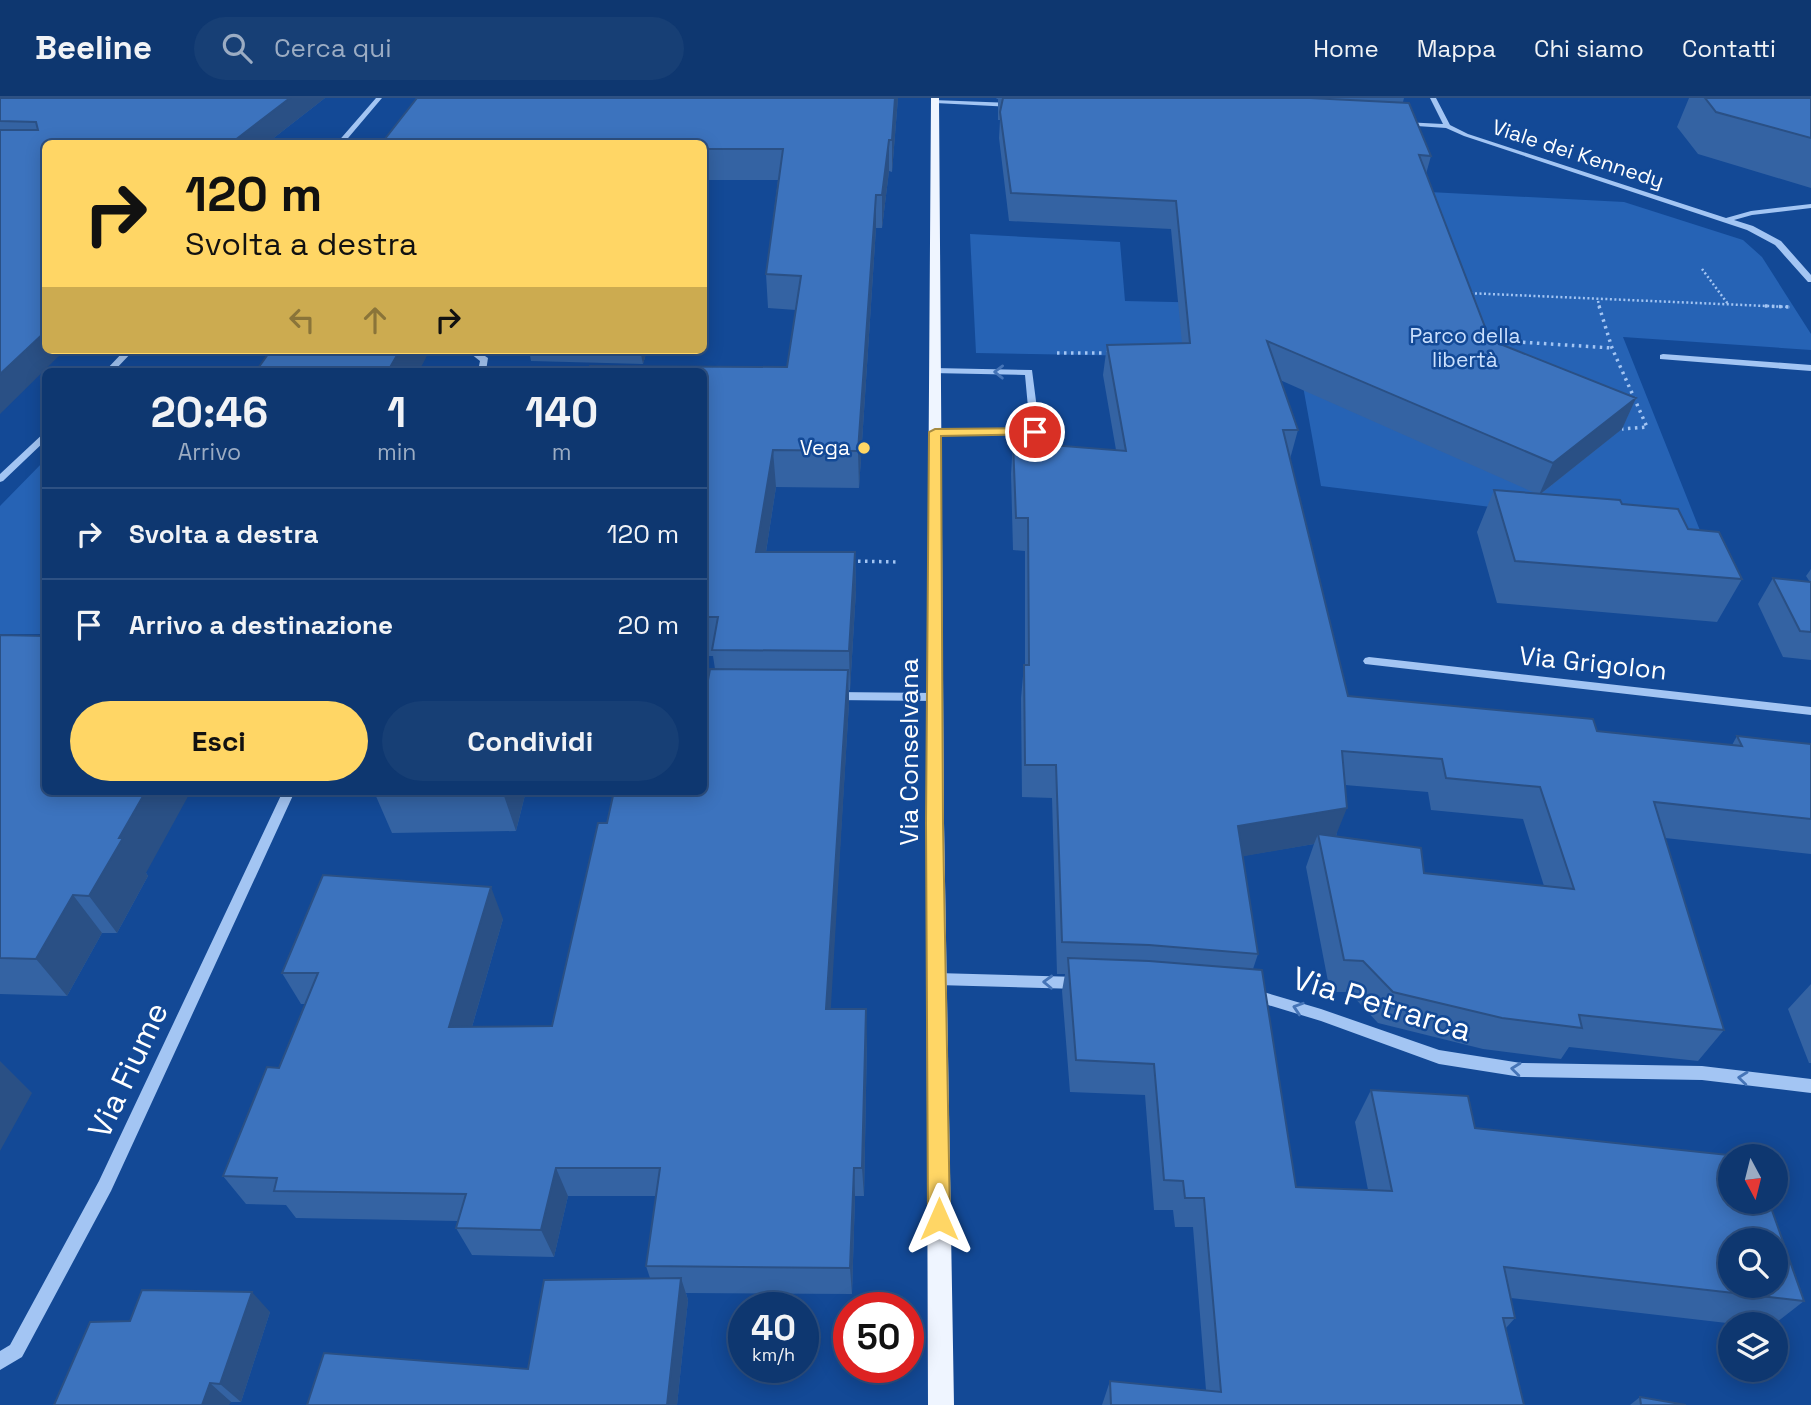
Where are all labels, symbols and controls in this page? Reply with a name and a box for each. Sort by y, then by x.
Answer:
search box [194,17,684,80]
text: Beeline [35,27,152,69]
icon: search [218,29,256,67]
text: Cerca qui [274,31,392,65]
text: Home [1313,33,1379,64]
text: Mappa [1417,33,1496,64]
text: Chi siamo [1534,33,1644,64]
text: Contatti [1682,33,1776,64]
street label: Viale dei Kennedy [1489,113,1667,194]
text: 120 m [185,163,322,225]
icon: right [70,168,161,259]
text: Svolta a destra [185,224,417,264]
icon: left [283,301,321,339]
icon: ahead [356,301,394,339]
icon: right [429,301,467,339]
park label: Parco della libertà [1409,322,1521,373]
one-way arrow [993,364,1003,380]
text: 20:46 [151,386,268,439]
text: 1 [387,386,406,439]
text: 140 [525,386,598,439]
pin [1005,402,1065,462]
icon: arrive [1016,413,1054,451]
place label: Vega [800,434,850,461]
text: Arrivo [178,437,241,467]
text: min [377,437,416,467]
text: m [552,437,572,467]
marker: Vega [856,440,872,456]
icon: right [70,515,108,553]
text: Svolta a destra [129,517,318,551]
text: 120 m [607,517,679,551]
icon: arrive [70,606,108,644]
text: Arrivo a destinazione [129,608,393,642]
text: 20 m [618,608,679,642]
street label: Via Grigolon [1517,638,1669,688]
street label: Via Conselvana [892,658,926,846]
button: Esci [70,701,368,781]
button: Condividi [382,701,679,781]
street label: Via Petrarca [1288,958,1476,1050]
one-way arrow [1043,974,1054,989]
street label: Via Fiume [79,996,177,1144]
one-way arrow [1292,1001,1304,1016]
one-way arrow [1510,1061,1522,1076]
one-way arrow [1737,1070,1749,1085]
north arrow [1718,1144,1788,1214]
map controls [1718,1144,1788,1382]
position arrow [902,1182,976,1256]
button: search [1718,1228,1788,1298]
speed limit sign: 50 [833,1292,924,1383]
text: 40 [751,1306,796,1350]
button: layers [1718,1312,1788,1382]
text: km/h [752,1343,795,1366]

